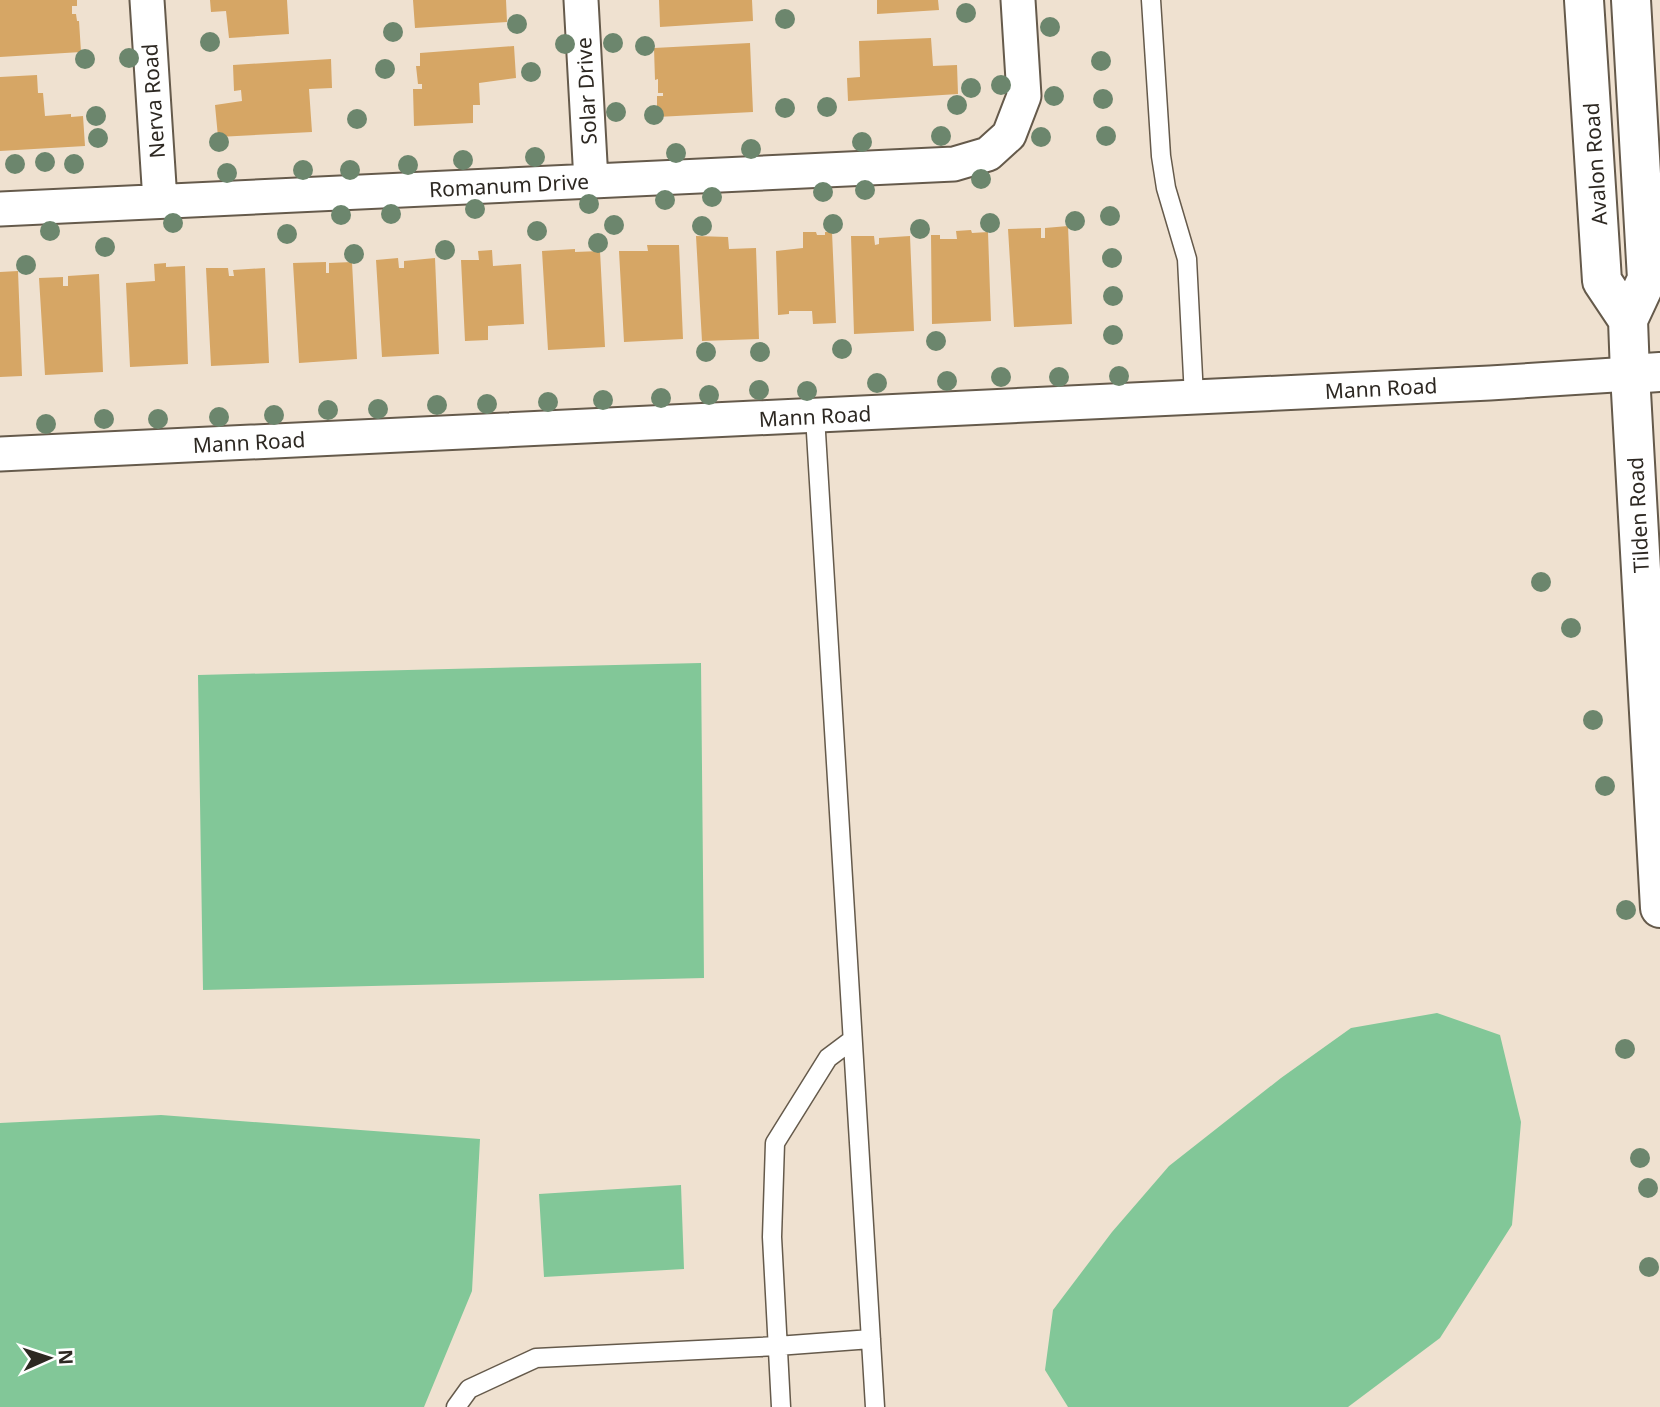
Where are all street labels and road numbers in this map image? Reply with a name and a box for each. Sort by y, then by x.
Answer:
street label: Solar Drive [569,37,603,145]
street label: Nerva Road [135,43,171,159]
street label: Avalon Road [1577,102,1613,226]
street label: Romanum Drive [428,167,590,203]
street label: Mann Road [1324,371,1438,405]
street label: Mann Road [758,399,872,433]
street label: Mann Road [192,425,306,459]
street label: Tilden Road [1621,456,1655,574]

